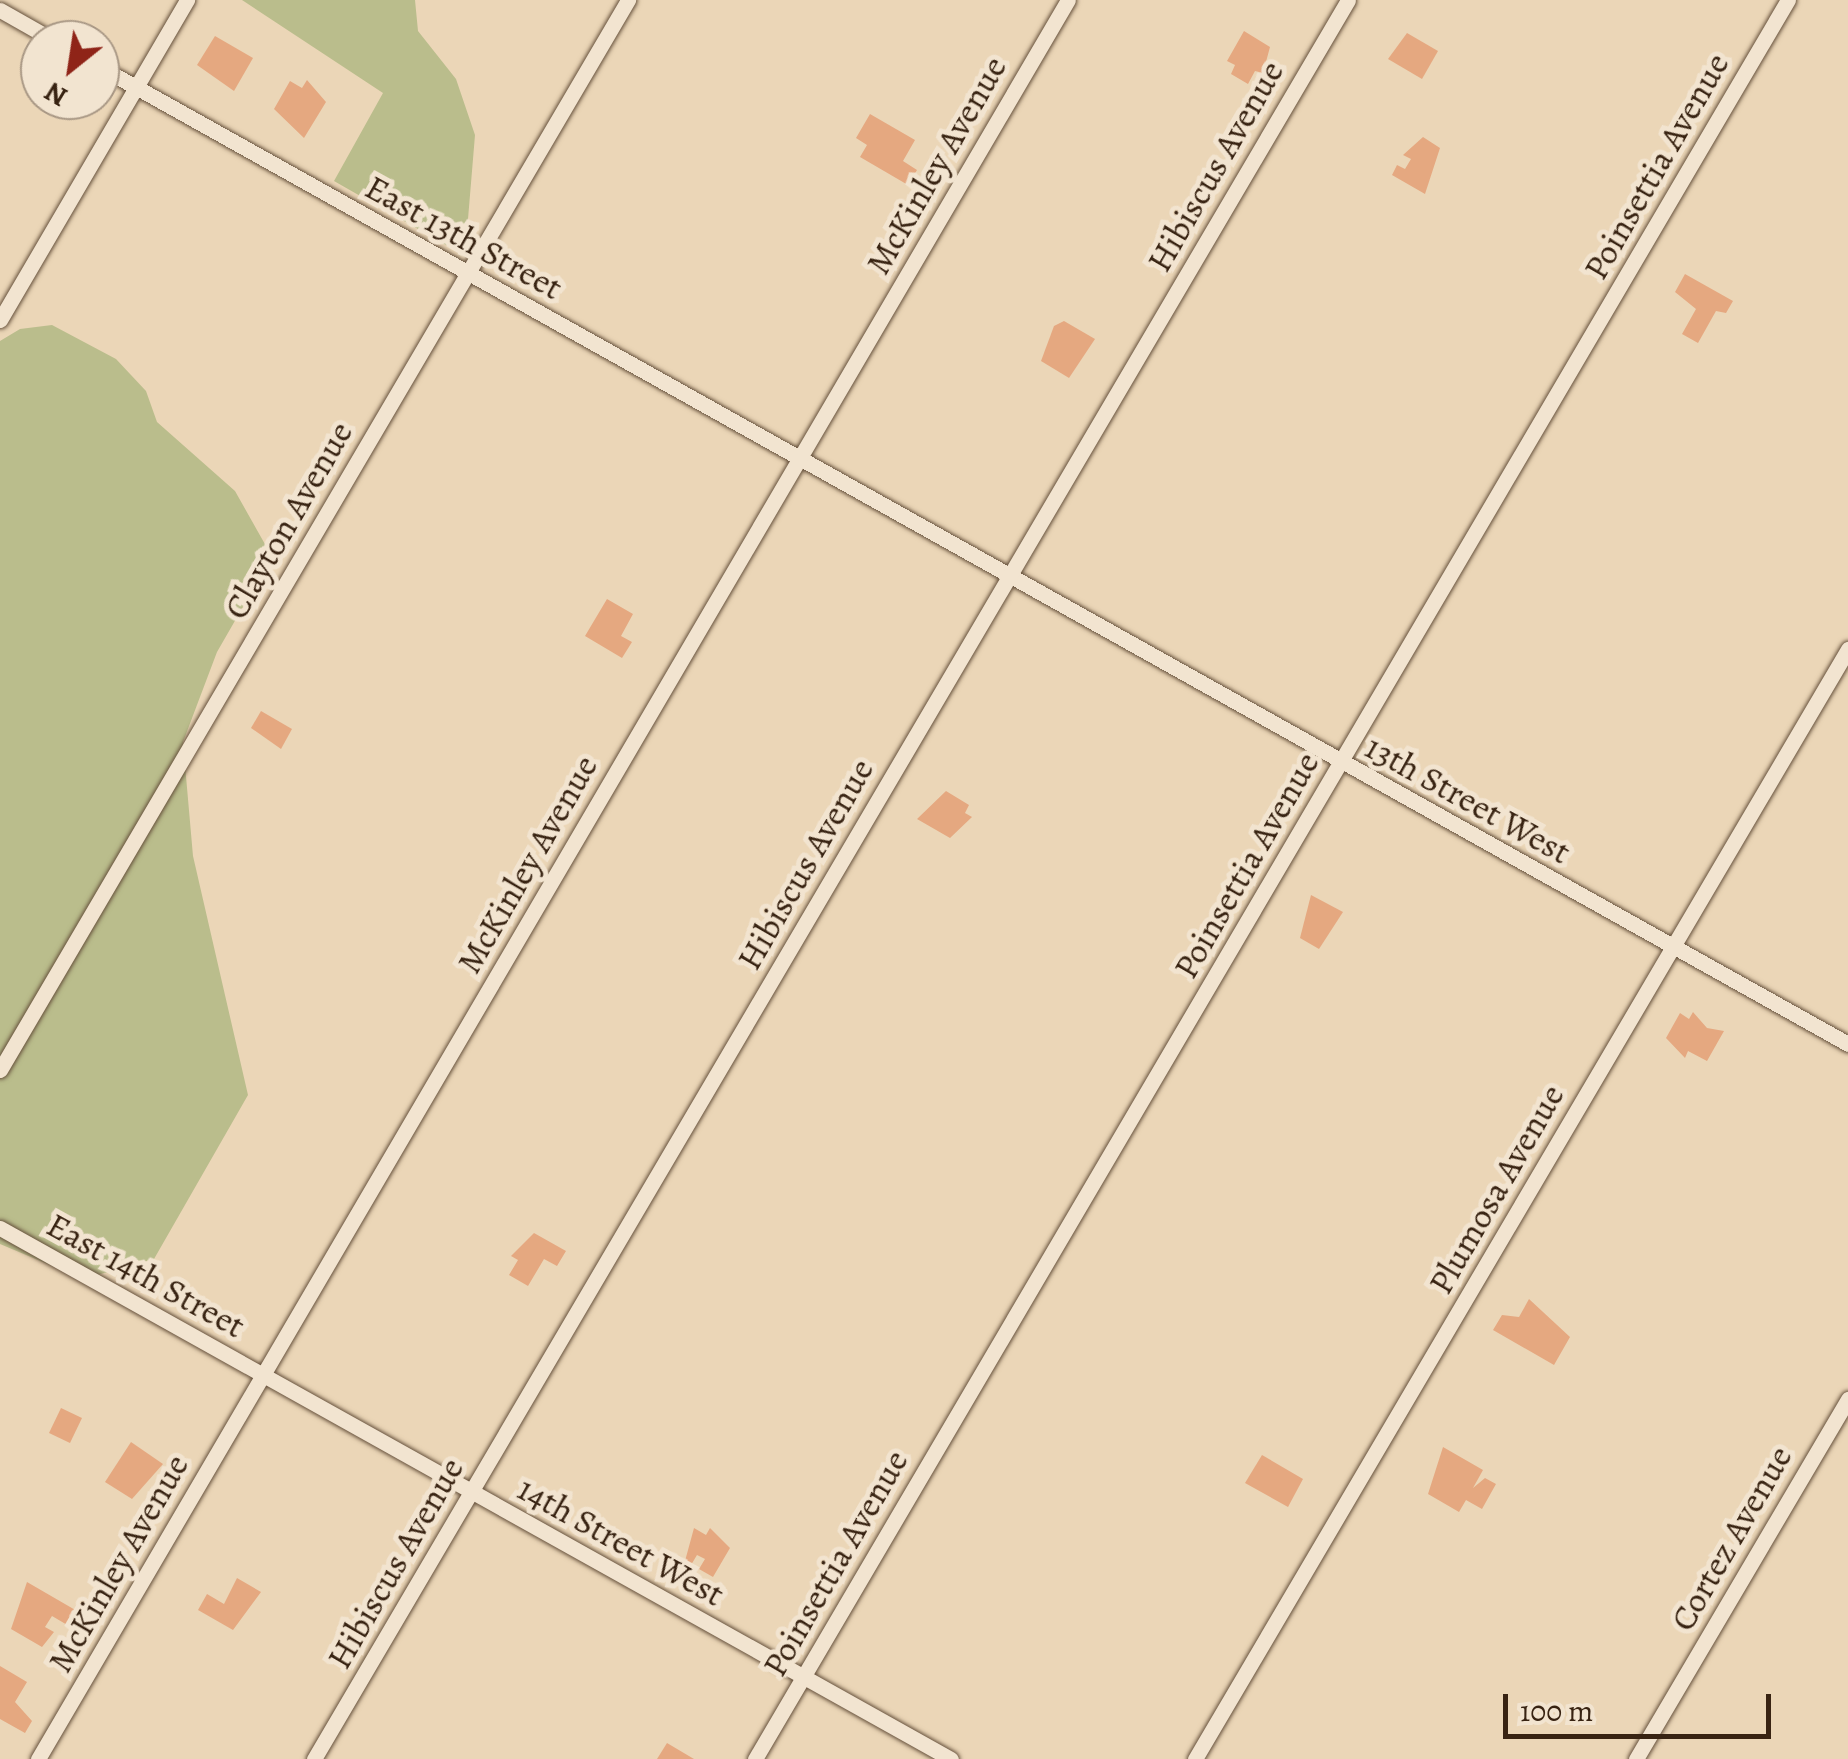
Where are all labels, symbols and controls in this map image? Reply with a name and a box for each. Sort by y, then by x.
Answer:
north arrow [20,20,120,120]
street label: Poinsettia Avenue [1574,45,1738,287]
street label: McKinley Avenue [857,49,1015,281]
street label: Hibiscus Avenue [1138,53,1292,279]
text: N [38,73,74,116]
street label: East 13th Street [358,166,570,308]
street label: Clayton Avenue [215,414,361,626]
street label: 13th Street West [1358,725,1578,873]
street label: Poinsettia Avenue [1164,744,1328,986]
street label: McKinley Avenue [448,748,606,980]
street label: Hibiscus Avenue [728,751,882,977]
street label: Plumosa Avenue [1419,1077,1573,1301]
street label: East 14th Street [40,1203,252,1347]
street label: Cortez Avenue [1661,1438,1801,1638]
street label: Poinsettia Avenue [753,1442,917,1684]
street label: McKinley Avenue [39,1447,197,1679]
street label: Hibiscus Avenue [318,1450,472,1676]
street label: 14th Street West [511,1467,731,1615]
scale bar [1508,1674,1776,1736]
text: 100 m [1520,1691,1593,1731]

